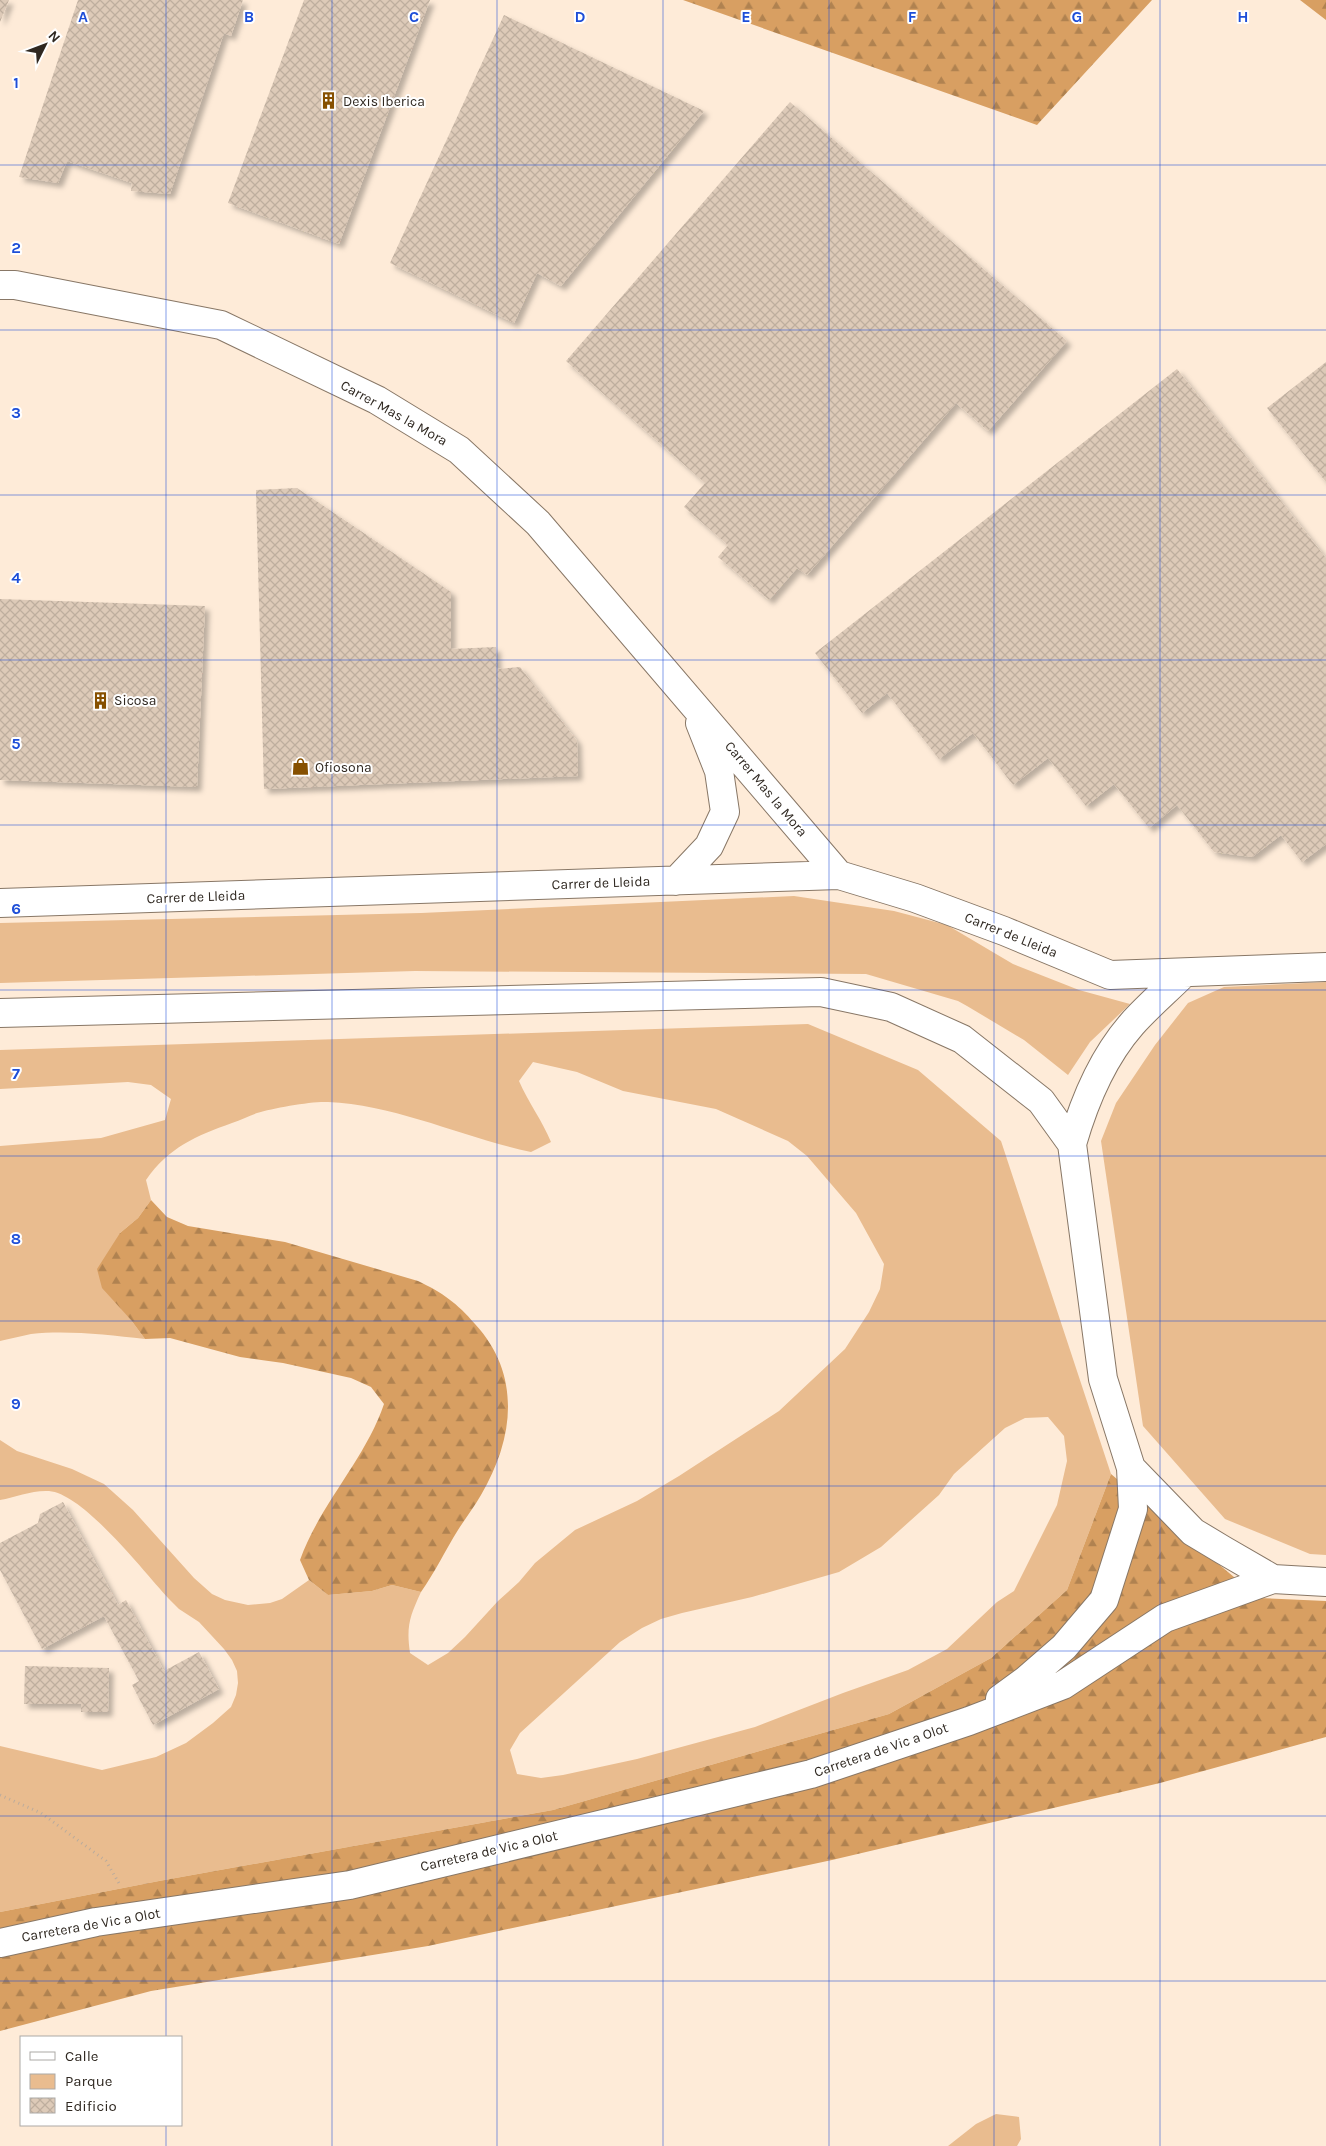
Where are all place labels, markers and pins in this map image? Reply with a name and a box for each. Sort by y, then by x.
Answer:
building icon: Dexis Iberica [319,91,339,111]
place label: Dexis Iberica [343,93,425,110]
building icon: Sicosa [90,690,110,710]
place label: Sicosa [114,692,157,709]
shop icon: Ofiosona [291,757,311,777]
place label: Ofiosona [315,759,372,776]

